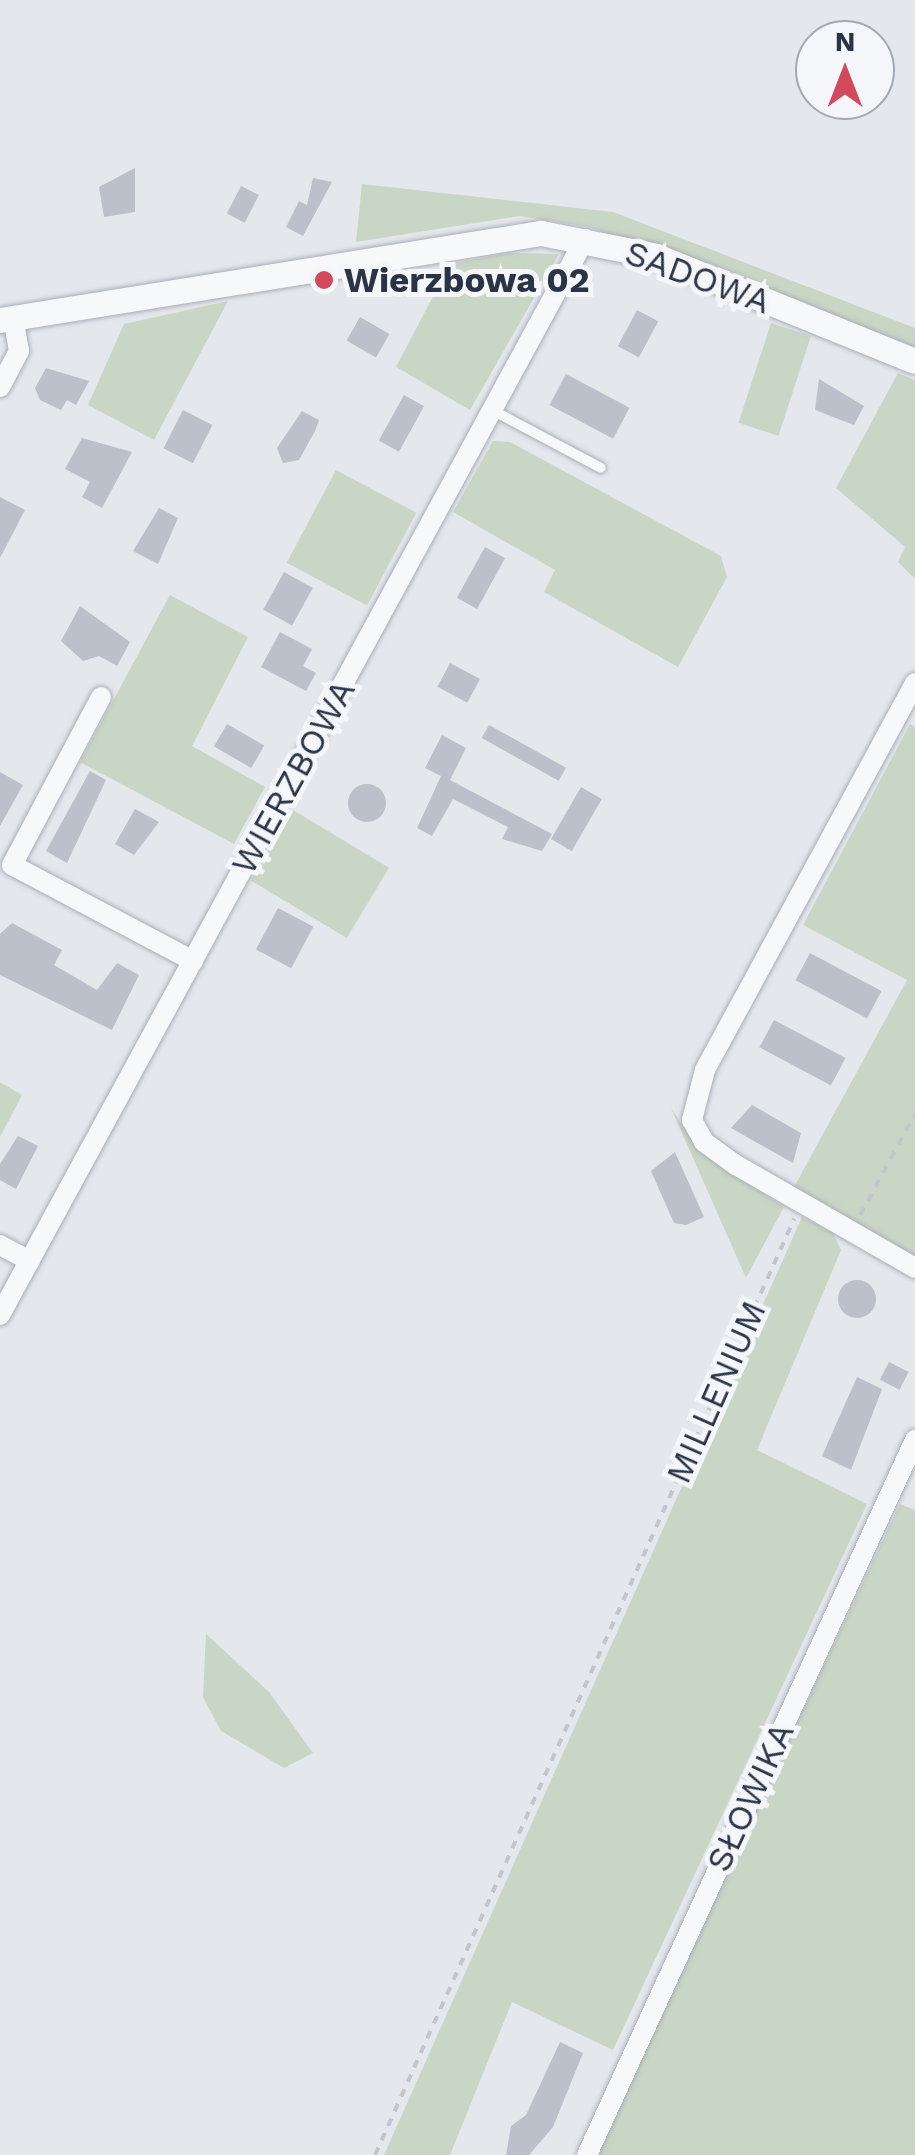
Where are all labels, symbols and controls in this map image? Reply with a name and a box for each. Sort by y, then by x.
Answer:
north arrow [795,20,895,120]
text: N [835,25,855,58]
street label: SADOWA [620,231,776,323]
place label: Wierzbowa 02 [344,259,590,301]
marker: Wierzbowa 02 [313,269,335,291]
street label: WIERZBOWA [222,672,364,882]
street label: MILLENIUM [657,1294,775,1490]
street label: SŁOWIKA [697,1716,803,1878]

